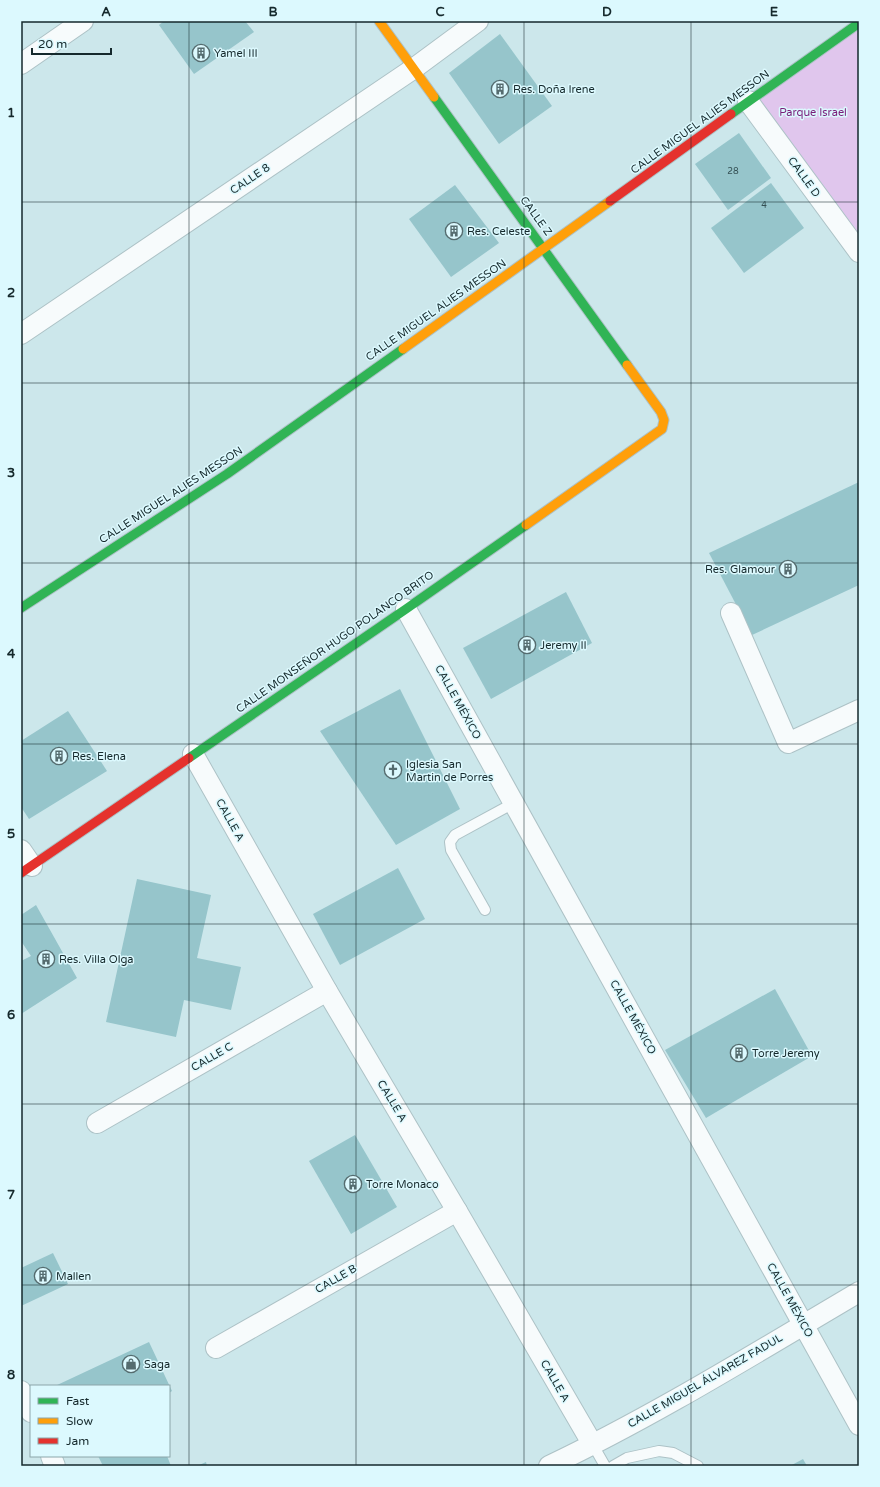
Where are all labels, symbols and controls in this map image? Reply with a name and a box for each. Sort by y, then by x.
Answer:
text: A [101,4,111,20]
text: B [268,4,278,20]
text: C [435,4,445,20]
text: D [602,4,612,20]
text: E [770,4,778,20]
scale bar [32,30,111,56]
text: 20 m [38,37,67,51]
building icon: Yamel III [191,43,211,63]
place label: Yamel III [214,47,258,60]
street label: CALLE MIGUEL ALIES MESSON [628,67,772,177]
building icon: Res. Doña Irene [490,79,510,99]
place label: Res. Doña Irene [513,83,595,96]
text: 1 [7,105,15,121]
park label: Parque Israel [779,106,847,119]
street label: CALLE D [785,154,823,200]
street label: CALLE 8 [228,161,272,197]
house number: 28 [727,166,739,177]
street label: CALLE Z [517,194,555,238]
house number: 4 [761,200,767,211]
building icon: Res. Celeste [444,221,464,241]
place label: Res. Celeste [467,225,530,238]
street label: CALLE MIGUEL ALIES MESSON [363,256,509,364]
text: 2 [7,285,15,301]
street label: CALLE MIGUEL ALIES MESSON [97,444,245,546]
text: 3 [7,465,15,481]
building icon: Res. Glamour [778,559,798,579]
place label: Res. Glamour [705,563,776,576]
street label: CALLE MONSEÑOR HUGO POLANCO BRITO [234,568,436,716]
building icon: Jeremy II [517,635,537,655]
place label: Jeremy II [540,639,587,652]
text: 4 [7,646,16,662]
street label: CALLE MÉXICO [432,662,485,741]
building icon: Res. Elena [49,746,69,766]
place label: Res. Elena [72,750,126,763]
place label: Iglesia San Martin de Porres [406,758,493,784]
church icon: Iglesia San Martin de Porres [383,760,403,780]
street label: CALLE A [213,796,247,844]
text: 5 [7,826,15,842]
building icon: Res. Villa Olga [36,949,56,969]
place label: Res. Villa Olga [59,953,134,966]
street label: CALLE MÉXICO [607,977,660,1056]
text: 6 [7,1007,15,1023]
street label: CALLE C [189,1040,235,1074]
building icon: Torre Jeremy [729,1043,749,1063]
place label: Torre Jeremy [752,1047,820,1060]
street label: CALLE A [374,1078,410,1124]
building icon: Torre Monaco [343,1174,363,1194]
place label: Torre Monaco [366,1178,439,1191]
text: 7 [7,1187,15,1203]
street label: CALLE MÉXICO [764,1260,817,1339]
street label: CALLE B [313,1262,360,1296]
building icon: Mallen [33,1266,53,1286]
place label: Mallen [56,1270,91,1283]
street label: CALLE MIGUEL ÁLVAREZ FADUL [625,1330,785,1431]
shop icon: Saga [121,1354,141,1374]
place label: Saga [144,1358,170,1371]
street label: CALLE A [538,1358,572,1404]
text: 8 [7,1367,15,1383]
legend [30,1385,170,1457]
text: Fast [66,1394,90,1408]
text: Slow [66,1414,93,1428]
text: Jam [66,1434,89,1448]

